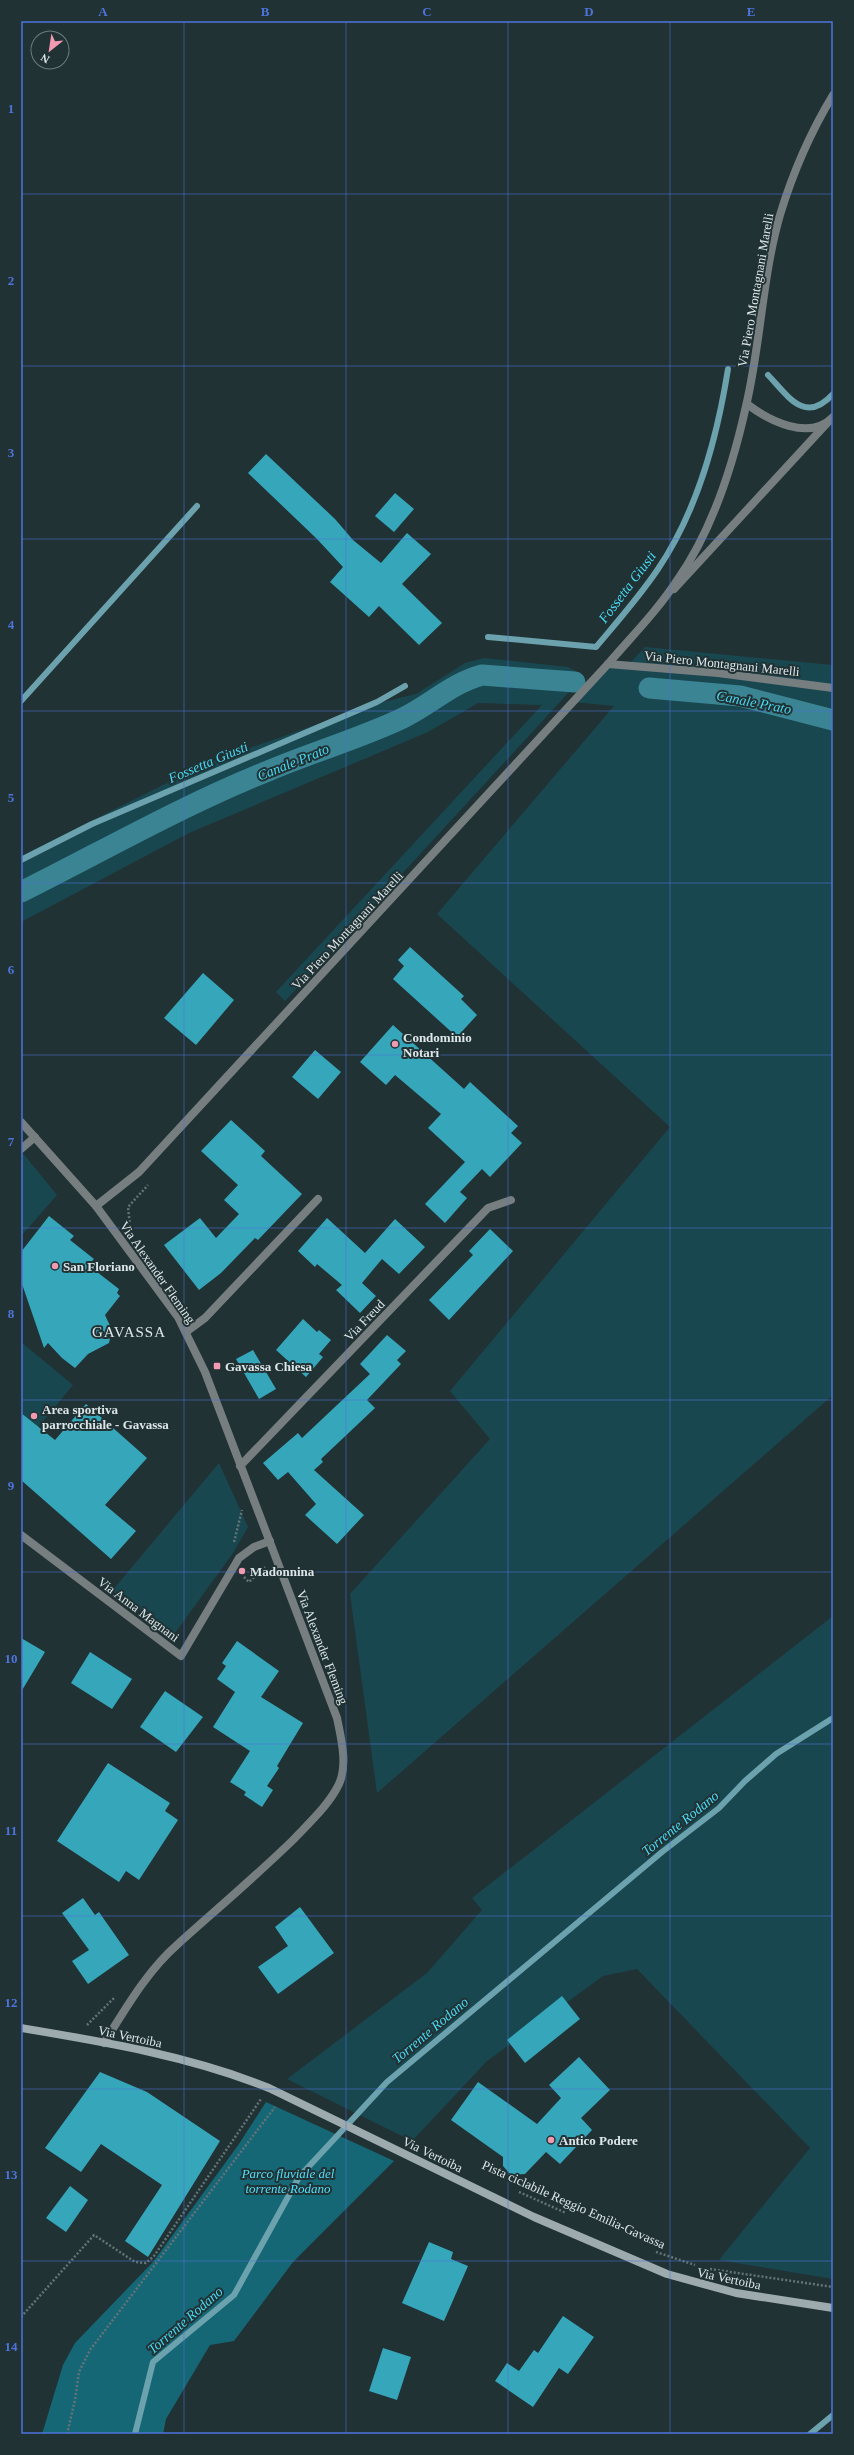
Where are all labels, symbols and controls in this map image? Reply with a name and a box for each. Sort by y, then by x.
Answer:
text: A [98,4,108,19]
text: B [261,4,270,19]
text: C [422,4,432,19]
text: D [584,4,594,19]
text: E [747,4,755,19]
north arrow [30,30,70,70]
text: N [39,51,51,66]
text: 1 [8,101,14,116]
street label: Via Piero Montagnani Marelli [735,211,777,368]
text: 2 [8,273,14,288]
text: 3 [8,445,15,460]
water label: Fossetta Giusti [595,549,659,627]
text: 4 [8,617,15,632]
street label: Via Piero Montagnani Marelli [643,648,801,679]
water label: Canale Prato [715,688,793,717]
water label: Fossetta Giusti [165,739,250,786]
water label: Canale Prato [255,741,331,784]
text: 5 [8,790,15,805]
street label: Via Piero Montagnani Marelli [289,868,406,993]
text: 6 [8,962,15,977]
place label: Condominio Notari [403,1030,472,1060]
marker: Condominio Notari [390,1039,400,1049]
text: 7 [8,1134,15,1149]
street label: Via Alexander Fleming [117,1218,199,1327]
place label: San Floriano [63,1259,135,1274]
marker: San Floriano [50,1261,60,1271]
street label: Via Freud [341,1296,388,1344]
text: 8 [8,1306,15,1321]
district label: GAVASSA [92,1324,166,1340]
place label: Gavassa Chiesa [225,1359,313,1374]
marker: Gavassa Chiesa [212,1361,222,1371]
place label: Area sportiva parrocchiale - Gavassa [42,1402,169,1432]
marker: Area sportiva parrocchiale - Gavassa [29,1411,39,1421]
text: 9 [8,1478,15,1493]
place label: Madonnina [250,1564,315,1579]
marker: Madonnina [237,1566,247,1576]
street label: Via Anna Magnani [95,1574,183,1645]
street label: Via Alexander Fleming [294,1588,351,1707]
text: 10 [5,1651,18,1666]
water label: Torrente Rodano [639,1788,722,1859]
text: 11 [5,1823,17,1838]
water label: Torrente Rodano [389,1994,471,2066]
text: 12 [5,1995,18,2010]
street label: Via Vertoiba [97,2022,163,2051]
street label: Via Vertoiba [400,2133,466,2176]
place label: Antico Podere [559,2133,638,2148]
marker: Antico Podere [546,2135,556,2145]
street label: Pista ciclabile Reggio Emilia-Gavassa [480,2157,668,2252]
park label: Parco fluviale del torrente Rodano [241,2166,335,2196]
text: 13 [5,2167,18,2182]
street label: Via Vertoiba [696,2264,762,2293]
water label: Torrente Rodano [145,2284,226,2357]
text: 14 [5,2339,18,2354]

